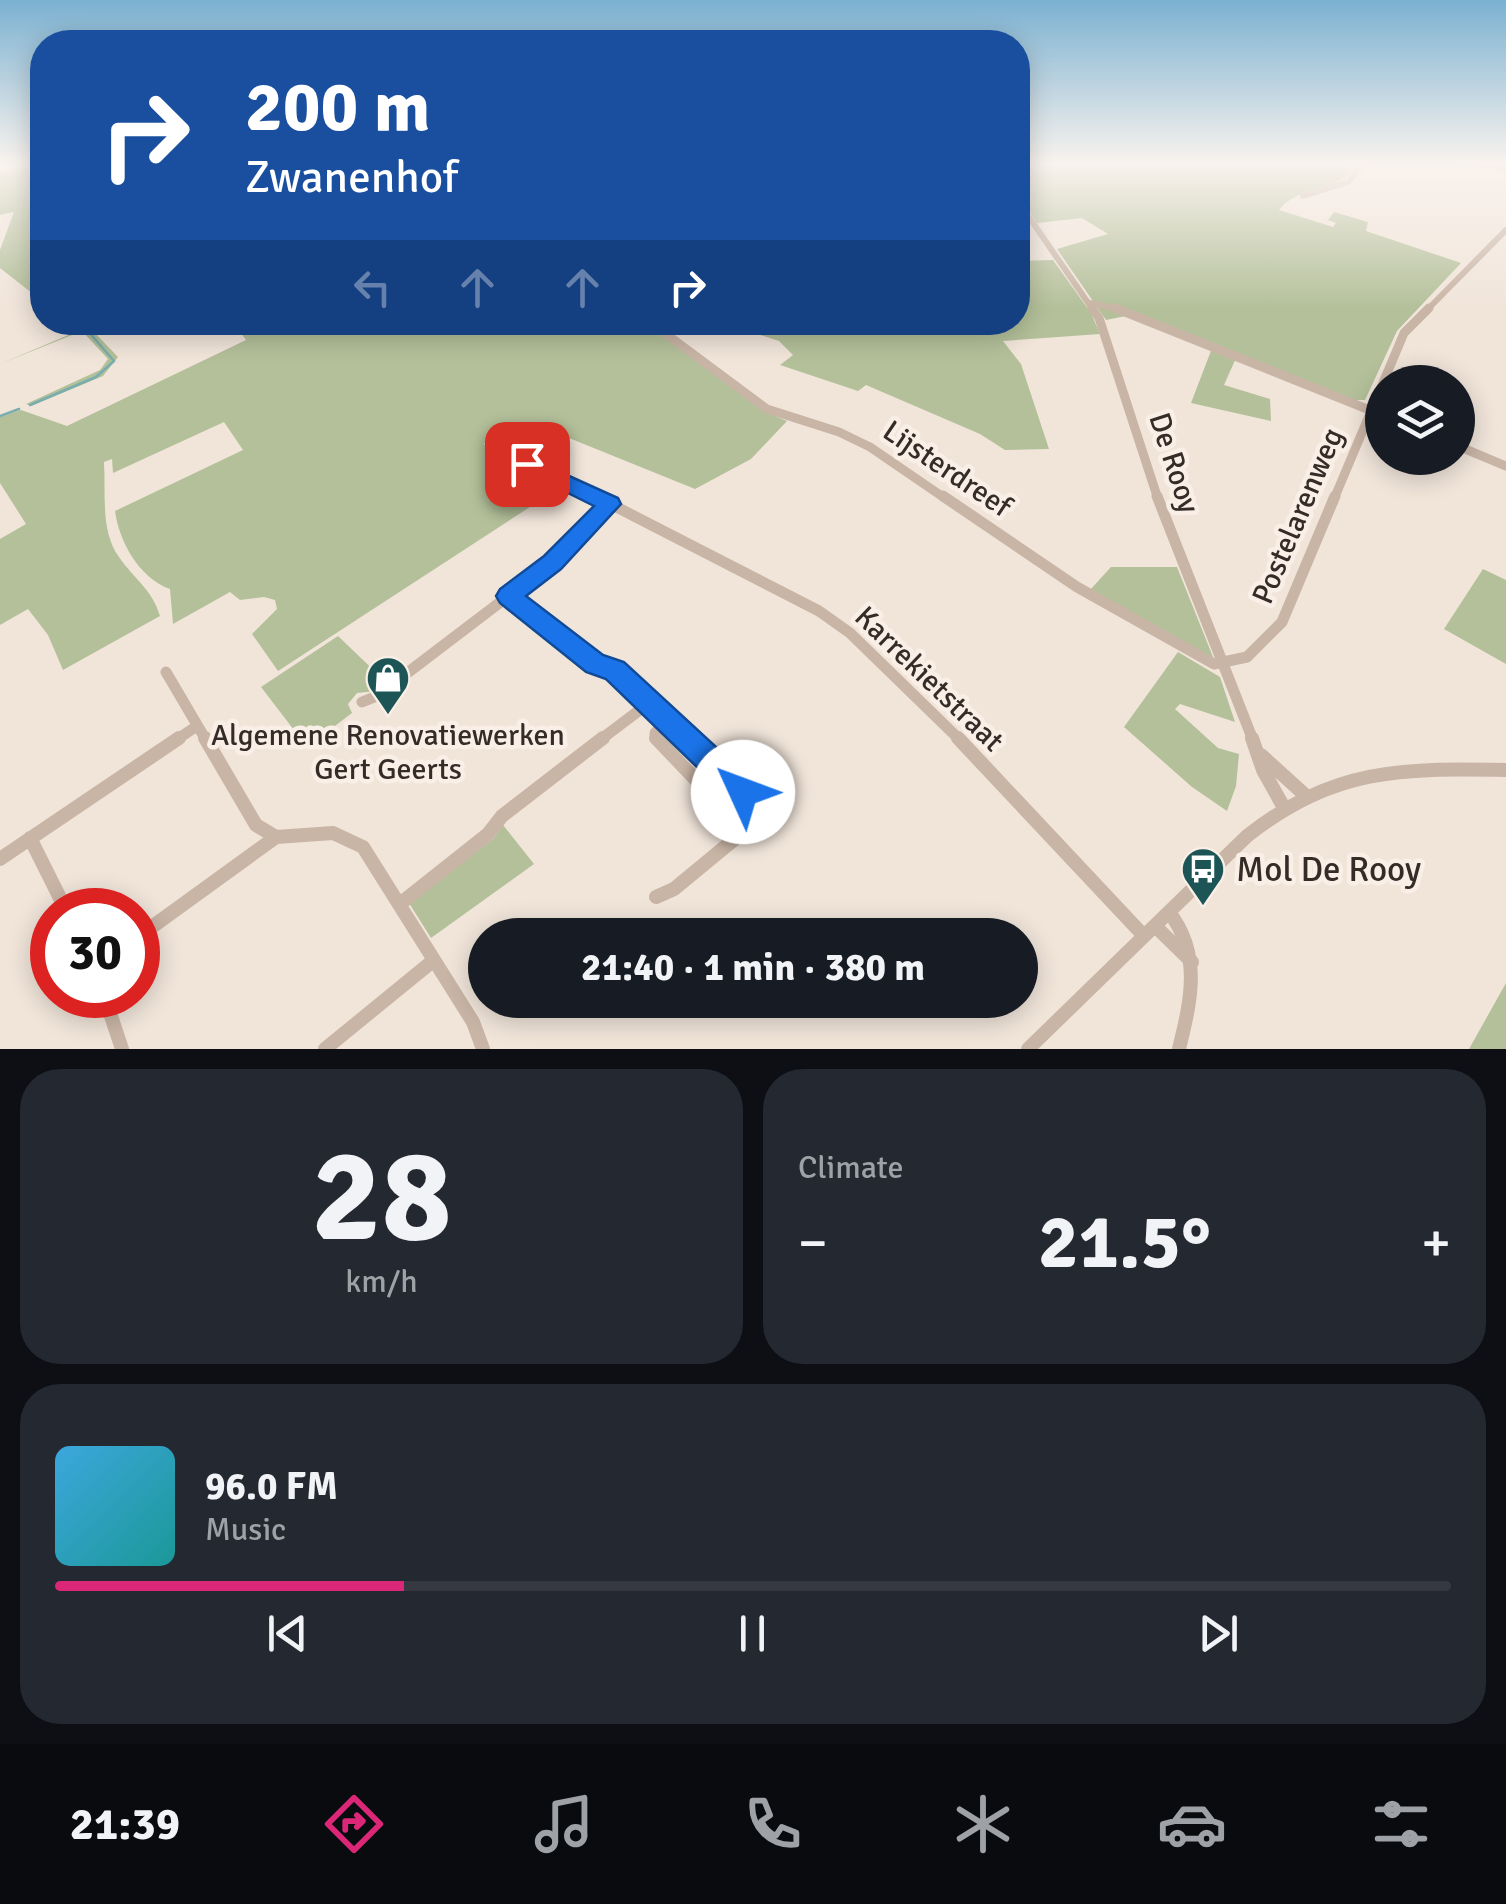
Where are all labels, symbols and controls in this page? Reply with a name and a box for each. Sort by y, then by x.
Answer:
text: 200 m [245,64,430,150]
icon: right [80,70,210,200]
text: Zwanenhof [245,150,458,205]
icon: left [345,260,400,315]
icon: ahead [450,260,505,315]
icon: ahead [555,260,610,315]
icon: right [660,260,715,315]
map controls [1365,365,1475,475]
button: layers [1365,365,1475,475]
street label: De Rooy [1140,408,1208,518]
street label: Lijsterdreef [876,413,1020,527]
pin [485,422,570,507]
street label: Postelarenweg [1244,422,1352,610]
icon: arrive [500,437,555,492]
street label: Karrekietstraat [847,599,1011,759]
shop icon: Algemene Renovatiewerken Gert Geerts [365,655,411,716]
place label: Algemene Renovatiewerken Gert Geerts [211,717,565,788]
position arrow [691,740,795,844]
bus stop icon: Mol De Rooy [1180,846,1226,907]
place label: Mol De Rooy [1236,848,1421,891]
speed limit sign: 30 [30,888,160,1018]
text: 21:40 · 1 min · 380 m [581,944,925,991]
text: 28 [311,1117,452,1277]
text: Climate [798,1148,904,1187]
text: 21.5° [1038,1196,1211,1289]
text: − [798,1209,828,1277]
text: + [1421,1209,1451,1277]
text: km/h [345,1262,418,1301]
text: 96.0 FM [205,1463,338,1510]
text: Music [205,1510,286,1549]
icon: previous [260,1606,315,1661]
icon: pause [725,1606,780,1661]
icon: next [1191,1606,1246,1661]
icon: directions [319,1789,389,1859]
icon: music [529,1789,599,1859]
icon: phone [738,1789,808,1859]
icon: climate [948,1789,1018,1859]
icon: car [1157,1789,1227,1859]
icon: filters [1366,1789,1436,1859]
text: 21:39 [70,1797,180,1852]

